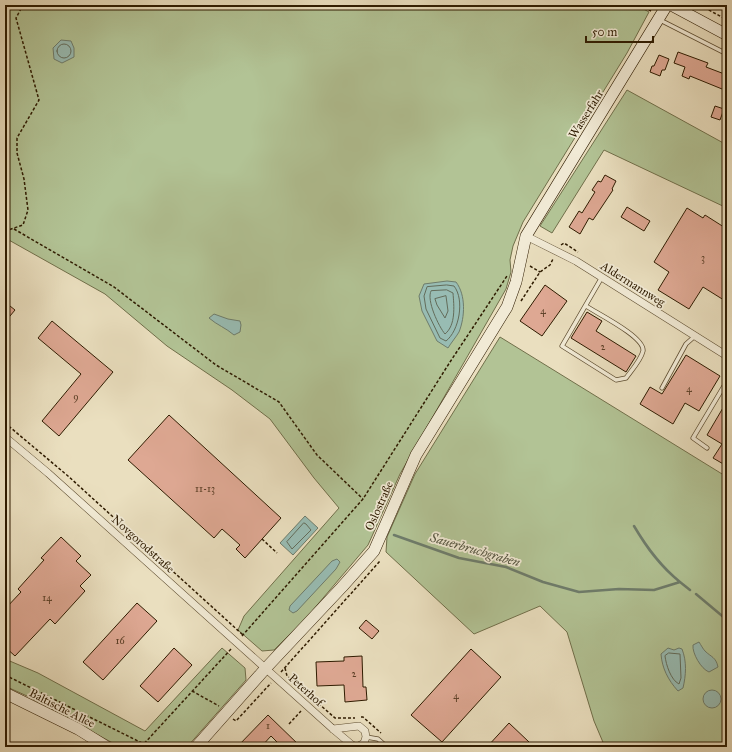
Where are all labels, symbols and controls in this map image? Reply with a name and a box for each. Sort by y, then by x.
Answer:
scale bar [586,18,653,44]
text: 50 m [592,25,617,39]
street label: Wasserfahr [566,87,607,141]
house number: 3 [701,252,705,264]
street label: Aldermannweg [597,258,668,310]
house number: 4 [540,305,546,317]
house number: 2 [601,341,606,353]
house number: 4 [686,383,692,395]
house number: 9 [73,391,79,403]
street label: Oslostraße [362,479,396,533]
house number: 11-13 [195,483,215,495]
street label: Novgorodstraße [108,512,177,577]
water label: Sauerbruchgraben [427,529,522,571]
house number: 14 [42,592,52,604]
house number: 16 [115,635,125,647]
house number: 2 [352,668,357,680]
street label: Peterhof [286,671,328,711]
street label: Baltische Allee [27,685,97,731]
house number: 4 [453,690,459,702]
house number: 1 [266,720,270,732]

